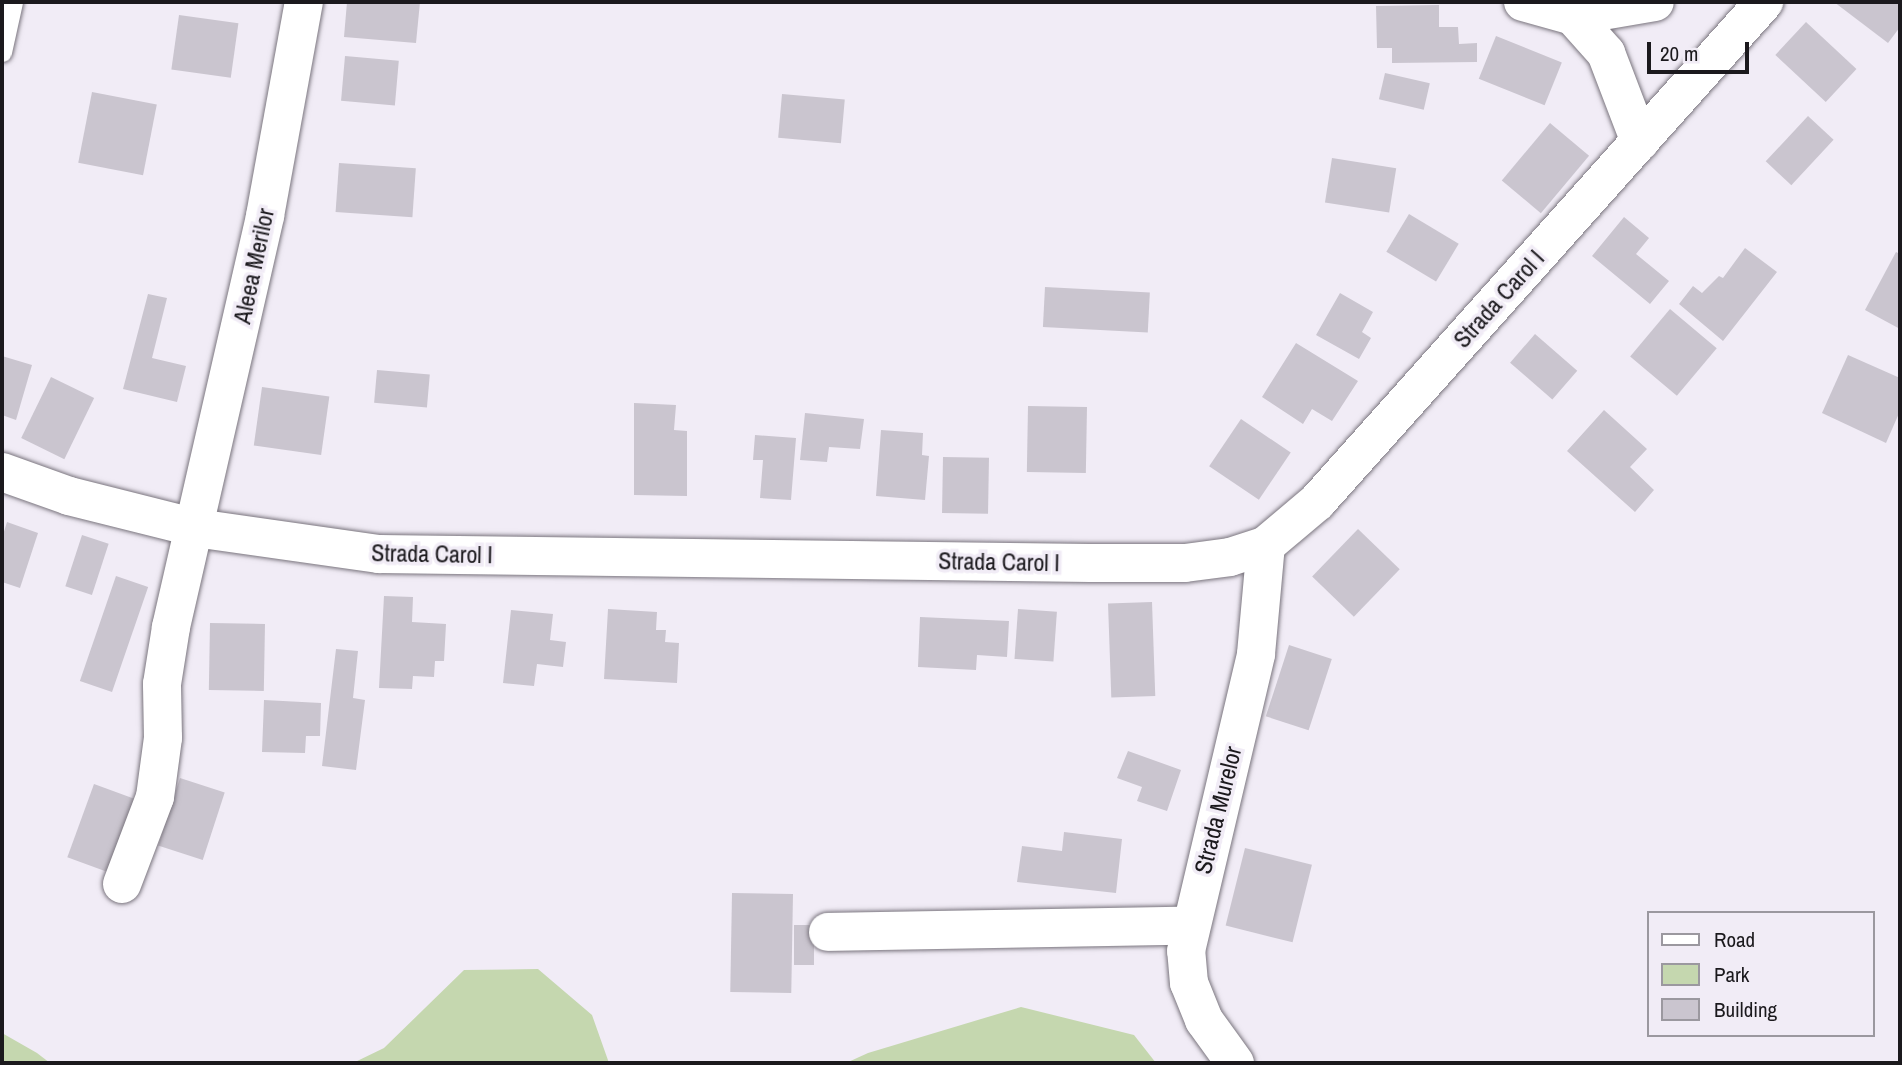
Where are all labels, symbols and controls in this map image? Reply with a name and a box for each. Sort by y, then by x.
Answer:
scale bar [1650,28,1752,72]
text: 20 m [1660,39,1698,68]
street label: Aleea Merilor [228,206,280,326]
street label: Strada Carol I [1448,244,1550,354]
street label: Strada Carol I [371,539,493,569]
street label: Strada Carol I [938,547,1060,577]
street label: Strada Murelor [1188,743,1248,877]
legend [1646,911,1874,1037]
text: Road [1714,925,1755,954]
text: Park [1714,960,1749,989]
text: Building [1714,995,1777,1024]

